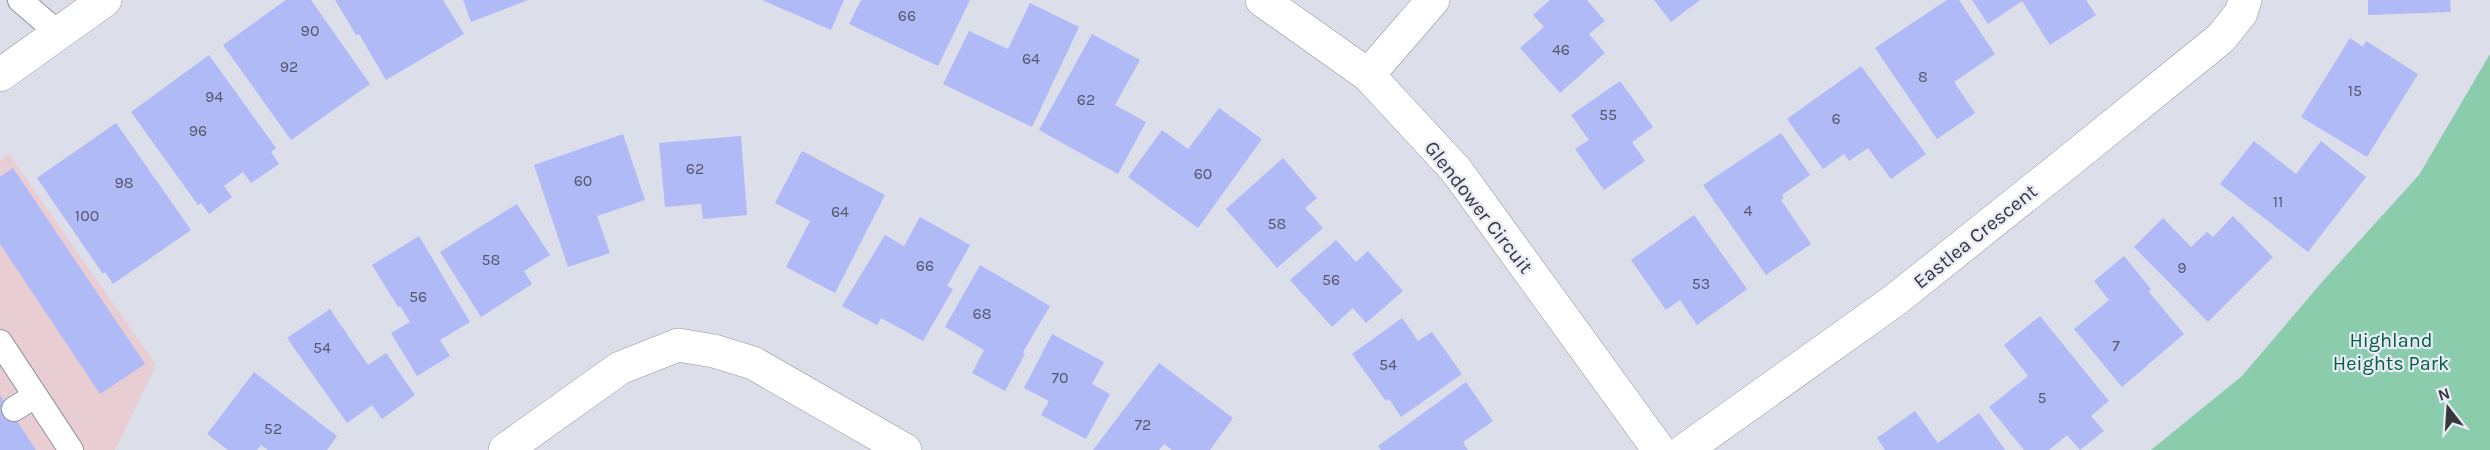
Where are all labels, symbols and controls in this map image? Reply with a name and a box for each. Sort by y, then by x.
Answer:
house number: 66 [898,6,916,25]
house number: 90 [301,21,319,40]
house number: 46 [1552,40,1570,59]
house number: 64 [1022,49,1040,68]
house number: 92 [280,57,298,76]
house number: 8 [1918,67,1928,86]
house number: 15 [2348,81,2362,100]
house number: 94 [205,87,223,106]
house number: 62 [1077,90,1095,109]
house number: 55 [1599,105,1617,124]
house number: 6 [1831,109,1841,128]
house number: 96 [189,121,207,140]
street label: Glendower Circuit [1420,137,1538,278]
house number: 62 [686,159,704,178]
house number: 60 [1194,164,1212,183]
house number: 60 [574,171,592,190]
house number: 98 [114,173,134,192]
street label: Eastlea Crescent [1909,179,2042,293]
house number: 11 [2273,192,2283,211]
house number: 4 [1744,201,1753,220]
house number: 64 [831,202,849,221]
house number: 100 [75,206,99,225]
house number: 58 [1268,214,1286,233]
house number: 58 [482,250,500,269]
house number: 66 [916,256,934,275]
house number: 9 [2177,258,2187,277]
house number: 56 [1322,270,1340,289]
house number: 53 [1692,274,1710,293]
house number: 56 [409,287,427,306]
house number: 68 [973,304,992,323]
park label: Highland Heights Park [2333,329,2449,375]
house number: 7 [2112,336,2120,355]
house number: 54 [313,338,331,357]
house number: 54 [1379,355,1397,374]
house number: 70 [1051,368,1069,387]
north arrow [2418,378,2478,438]
text: N [2435,383,2452,405]
house number: 5 [2037,388,2047,407]
house number: 72 [1135,415,1151,434]
house number: 52 [264,419,282,438]

